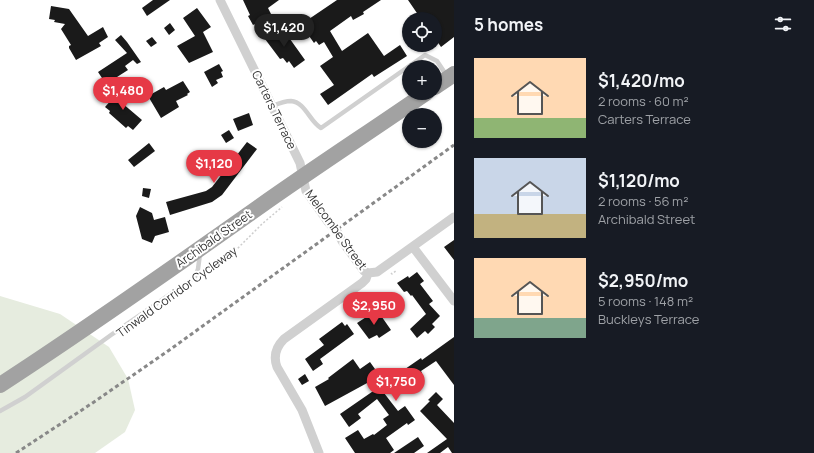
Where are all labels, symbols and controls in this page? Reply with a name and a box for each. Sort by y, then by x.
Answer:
map controls [402,12,442,148]
button: locate [402,12,442,52]
text: 5 homes [474,13,543,36]
icon: filters [772,13,794,35]
pin: $1,420 [251,14,317,48]
text: $1,420 [263,18,305,36]
button: + [402,60,442,100]
street label: Carters Terrace [248,68,301,152]
text: $1,420/mo [598,69,685,92]
icon: home [506,74,554,122]
pin: $1,480 [90,77,156,111]
text: $1,480 [102,81,144,99]
text: 2 rooms · 60 m² [598,92,689,110]
button: − [402,108,442,148]
text: Carters Terrace [598,110,691,128]
pin: $1,120 [181,150,247,184]
text: $1,120 [195,154,233,172]
text: $1,120/mo [598,169,680,192]
icon: home [506,174,554,222]
street label: Melcombe Street [301,186,371,273]
text: 2 rooms · 56 m² [598,192,688,210]
street label: Archibald Street [172,206,255,271]
text: Archibald Street [598,210,695,228]
street label: Tinwald Corridor Cycleway [113,242,241,341]
text: $2,950/mo [598,269,688,292]
icon: home [506,274,554,322]
pin: $2,950 [341,292,407,326]
text: 5 rooms · 148 m² [598,292,693,310]
text: $2,950 [352,296,396,314]
text: Buckleys Terrace [598,310,699,328]
pin: $1,750 [363,368,429,402]
text: $1,750 [376,372,416,390]

